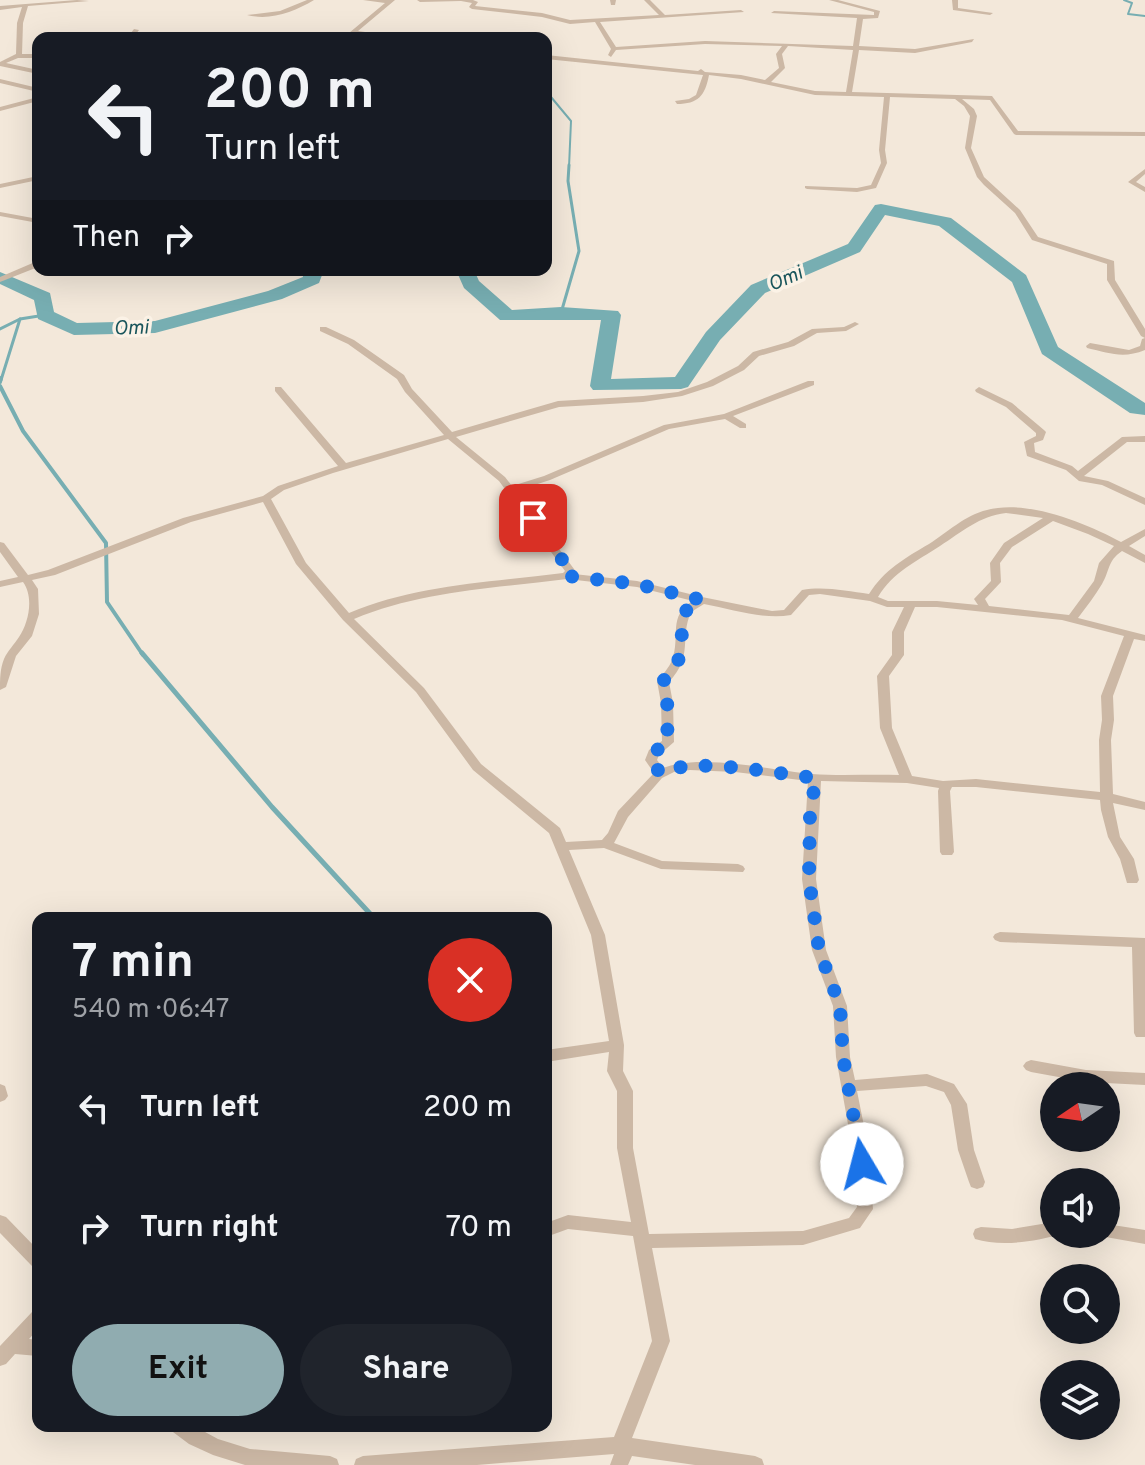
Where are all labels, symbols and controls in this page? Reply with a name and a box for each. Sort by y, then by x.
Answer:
text: 200 m [204,58,375,128]
icon: left [72,64,176,168]
text: Turn left [204,127,341,173]
icon: right [156,216,200,260]
text: Then [72,220,140,257]
water label: Omi [765,261,808,299]
water label: Omi [113,315,150,343]
pin [499,484,567,552]
icon: arrive [511,496,555,540]
text: 7 min [72,934,194,994]
button: close [428,938,512,1022]
text: 540 m · 06:47 [72,994,229,1027]
north arrow [1040,1072,1120,1152]
map controls [1040,1072,1120,1440]
icon: left [72,1086,116,1130]
text: Turn left [140,1090,260,1127]
text: 200 m [423,1090,512,1127]
position arrow [820,1122,904,1206]
button: sound [1040,1168,1120,1248]
icon: right [72,1206,116,1250]
text: Turn right [140,1210,278,1247]
text: 70 m [446,1210,512,1247]
button: search [1040,1264,1120,1344]
button: Exit [72,1324,284,1416]
button: Share [300,1324,512,1416]
button: layers [1040,1360,1120,1440]

